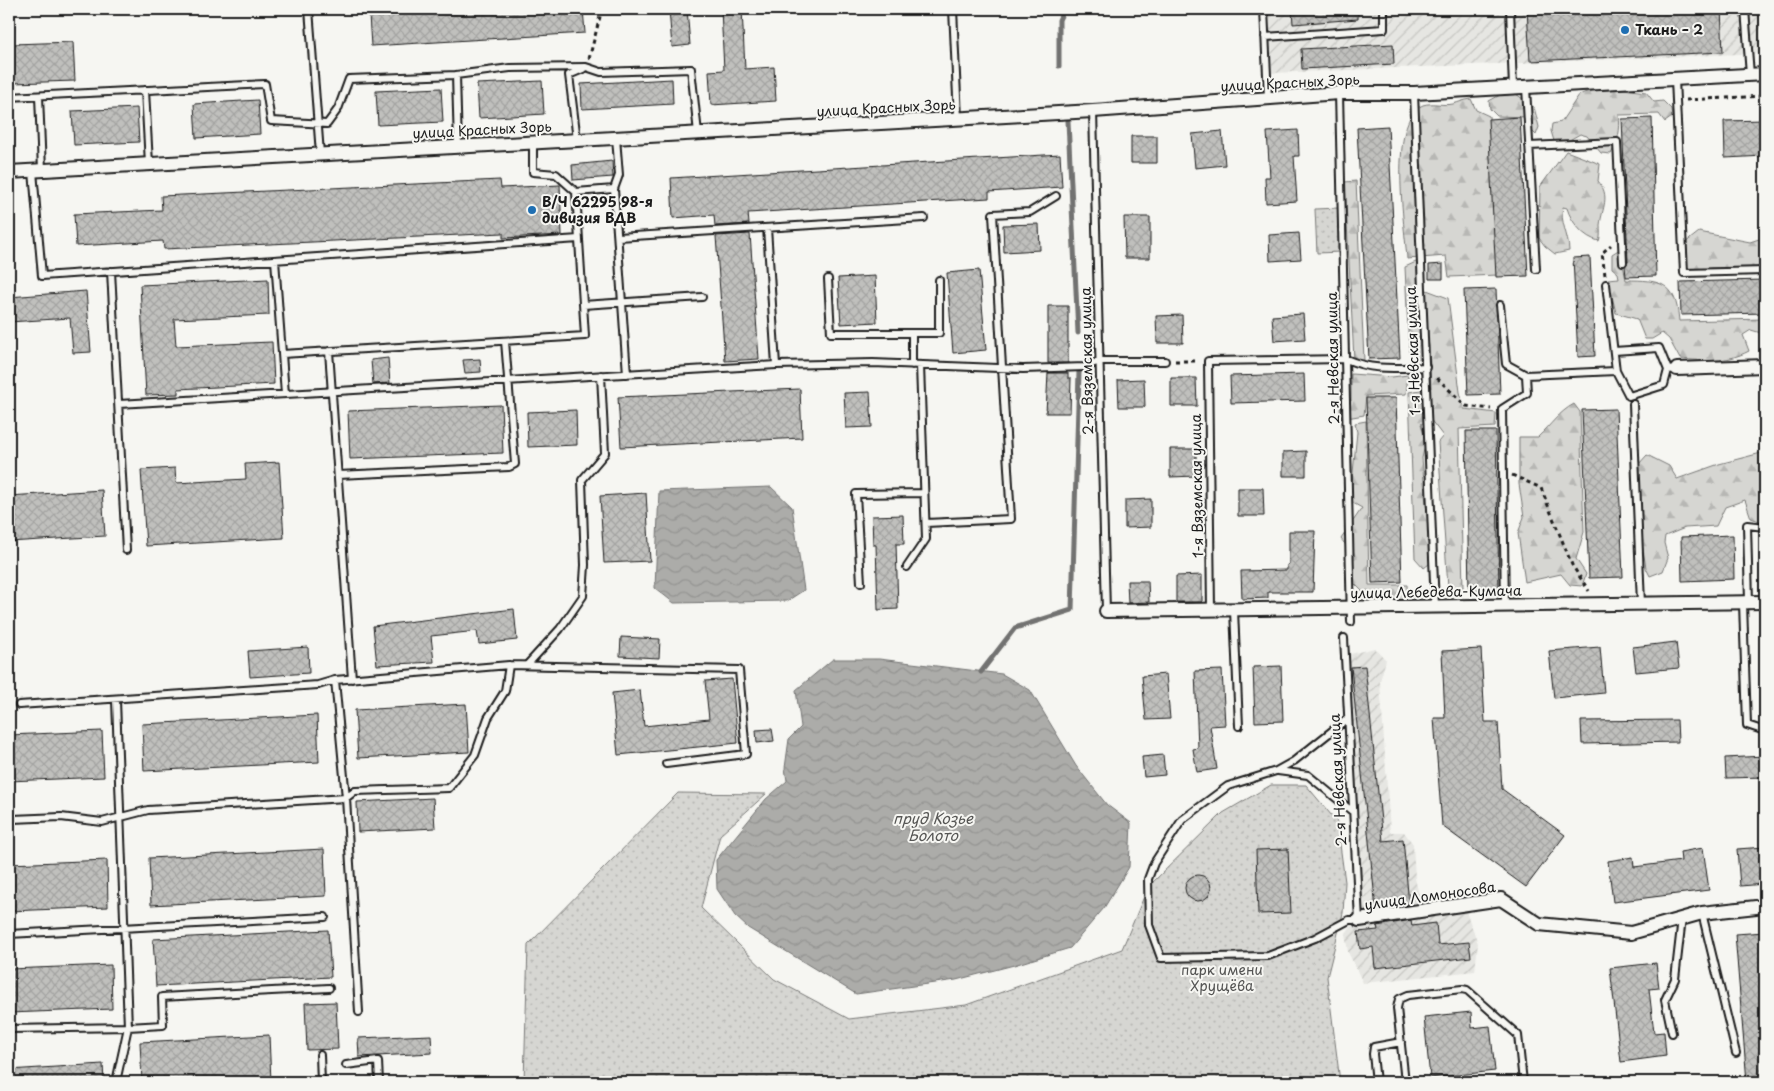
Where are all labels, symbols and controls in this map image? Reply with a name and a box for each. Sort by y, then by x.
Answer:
place label: Ткань – 2 [1635,19,1703,40]
marker: Ткань – 2 [1619,24,1631,36]
street label: улица Красных Зорь [1220,68,1360,97]
street label: улица Красных Зорь [816,93,956,122]
street label: улица Красных Зорь [412,115,552,144]
place label: В/Ч 62295 98-я дивизия ВДВ [542,191,653,228]
marker: В/Ч 62295 98-я дивизия ВДВ [526,204,538,216]
street label: 1-я Невская улица [1400,286,1425,416]
street label: 2-я Вяземская улица [1075,287,1098,435]
street label: 2-я Невская улица [1321,291,1344,424]
street label: 1-я Вяземская улица [1185,413,1208,558]
street label: улица Лебедева-Кумача [1350,580,1522,603]
street label: 2-я Невская улица [1324,713,1351,847]
water label: пруд Козье Болото [893,806,974,846]
street label: улица Ломоносова [1363,876,1497,915]
park label: парк имени Хрущёва [1181,959,1263,996]

